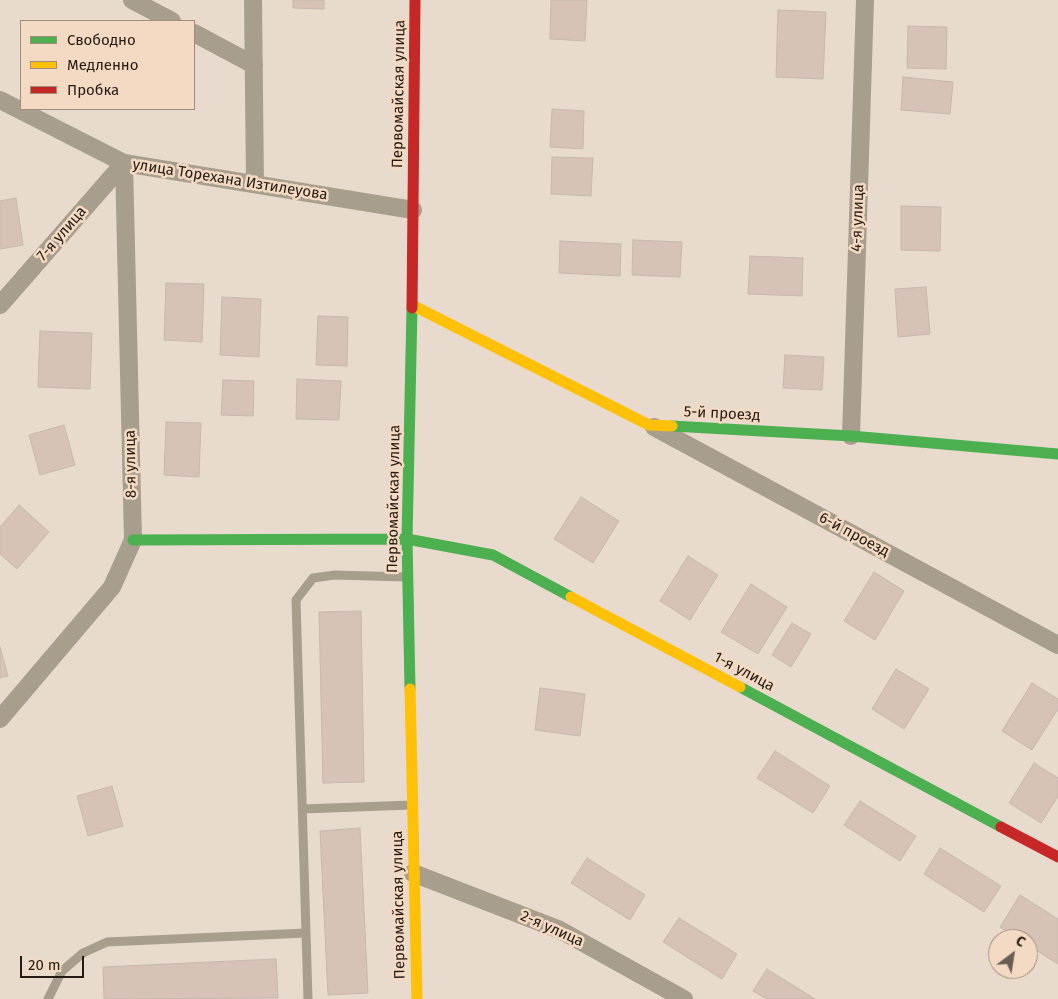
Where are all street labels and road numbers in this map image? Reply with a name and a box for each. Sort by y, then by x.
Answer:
street label: Первомайская улица [389,20,409,168]
street label: улица Торехана Изтилеуова [131,156,329,204]
street label: 4-я улица [848,184,868,252]
street label: 7-я улица [33,203,91,265]
street label: 5-й проезд [683,403,761,425]
street label: Первомайская улица [384,425,404,573]
street label: 8-я улица [121,430,141,498]
street label: 6-й проезд [816,509,892,561]
street label: 1-я улица [710,648,778,696]
street label: Первомайская улица [389,831,409,979]
street label: 2-я улица [518,907,586,951]

